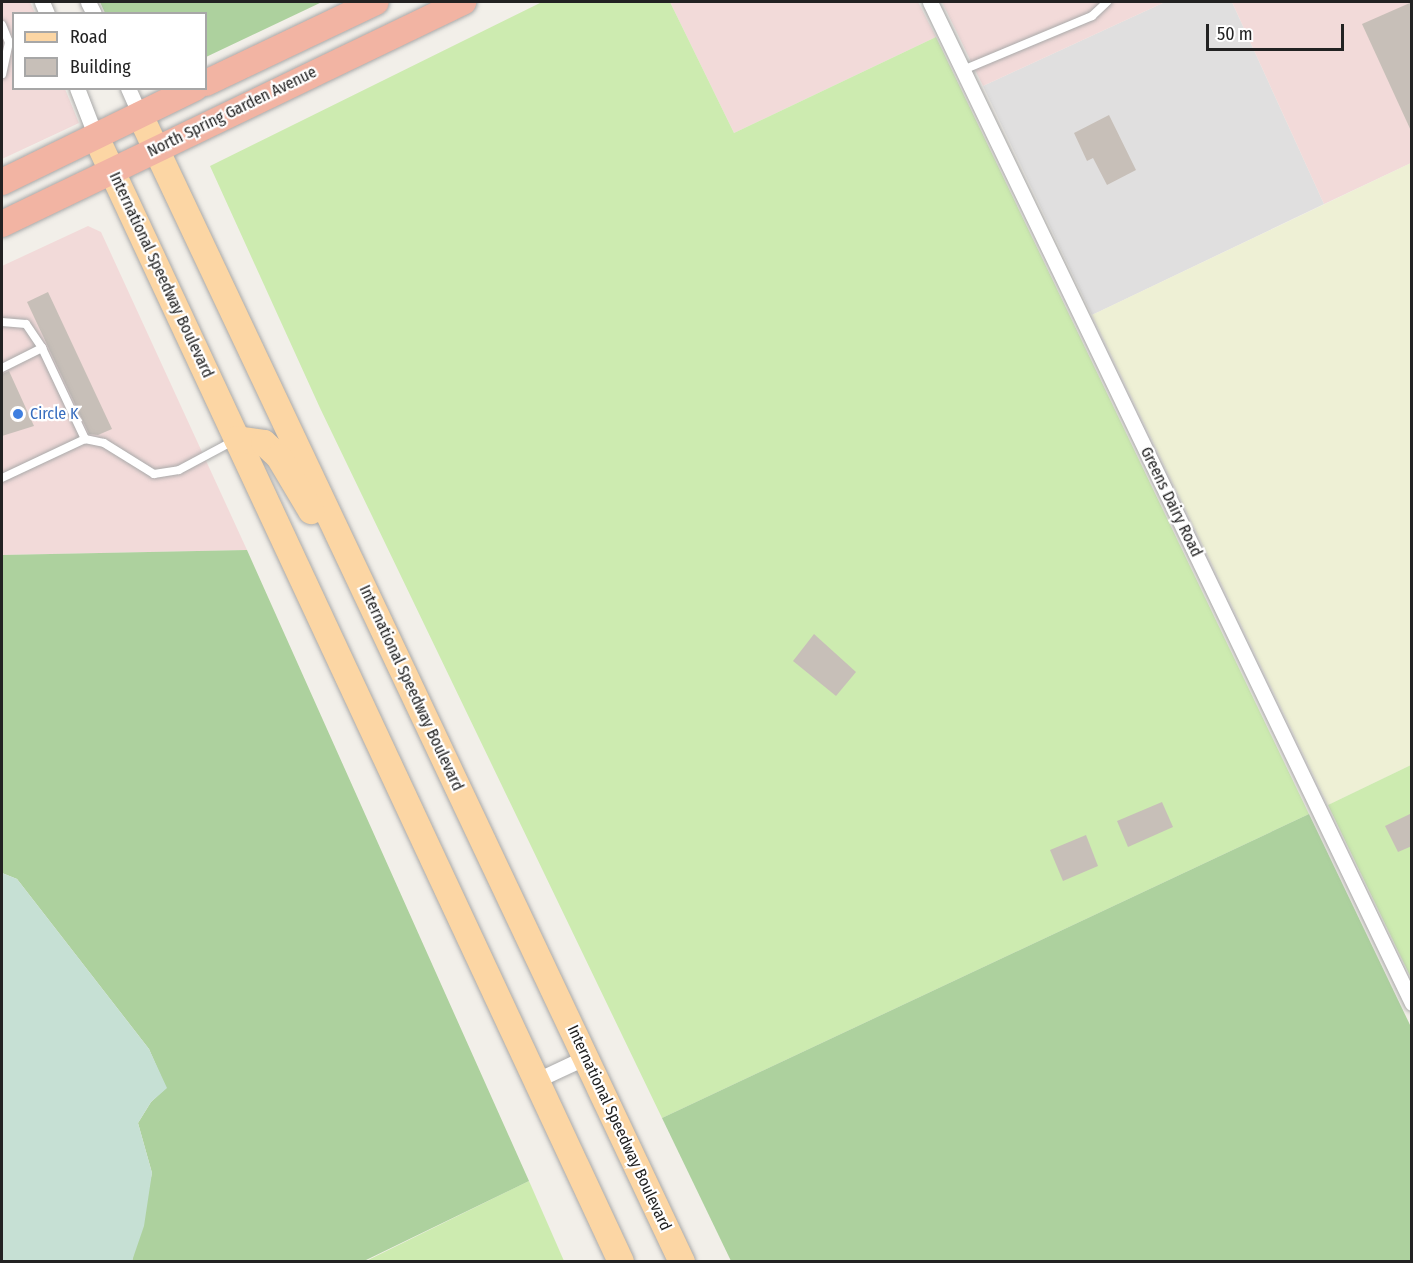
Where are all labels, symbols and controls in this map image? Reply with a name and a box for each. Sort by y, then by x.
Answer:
legend [12,12,207,90]
scale bar [1209,12,1347,50]
text: 50 m [1217,23,1253,45]
text: Road [70,26,107,48]
text: Building [70,56,131,78]
street label: North Spring Garden Avenue [144,63,320,161]
street label: International Speedway Boulevard [105,169,217,381]
place label: Circle K [30,404,78,424]
marker: Circle K [11,407,25,421]
street label: Greens Dairy Road [1136,444,1206,560]
street label: International Speedway Boulevard [355,582,467,794]
street label: International Speedway Boulevard [563,1022,675,1234]

